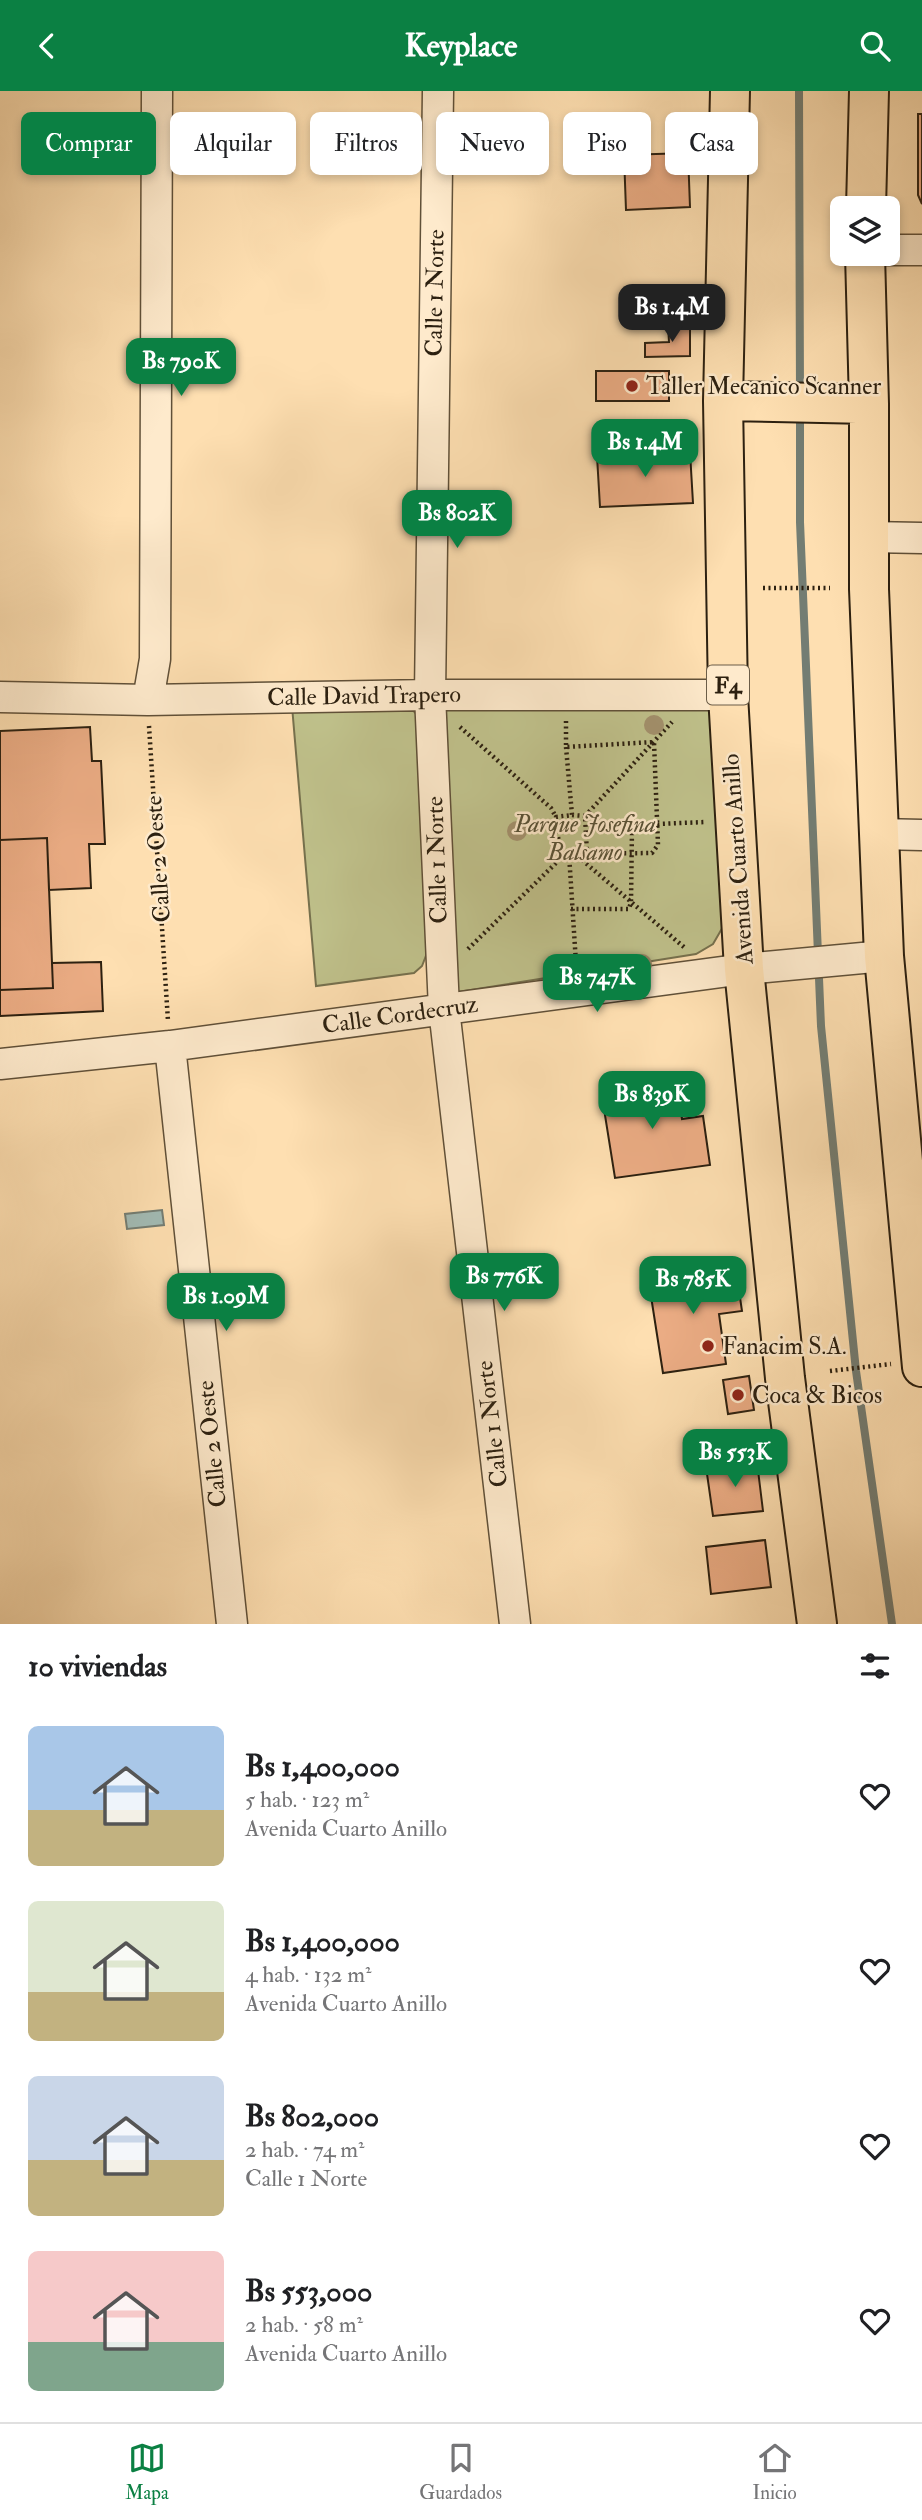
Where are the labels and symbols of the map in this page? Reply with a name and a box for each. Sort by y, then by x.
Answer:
street label: Calle 1 Norte [418,229,452,357]
pin: Bs 1.4M [607,285,737,344]
pin: Bs 790K [116,338,246,398]
place label: Taller Mecanico Scanner [646,371,881,402]
marker: Taller Mecanico Scanner [624,378,640,394]
pin: Bs 1.4M [580,419,710,479]
pin: Bs 802K [392,491,522,550]
road number: F4 [707,665,749,705]
street label: Calle David Trapero [267,679,461,713]
street label: Avenida Cuarto Anillo [715,753,761,966]
street label: Calle 2 Oeste [138,794,178,924]
street label: Calle 1 Norte [419,796,455,924]
park label: Parque Josefina Balsamo [513,809,656,868]
pin: Bs 747K [532,955,662,1014]
street label: Calle Cordecruz [320,989,480,1041]
pin: Bs 839K [587,1072,717,1131]
pin: Bs 776K [439,1253,569,1313]
pin: Bs 785K [628,1257,758,1316]
pin: Bs 1.09M [154,1273,298,1333]
place label: Fanacim S.A. [722,1331,847,1362]
marker: Fanacim S.A. [700,1338,716,1354]
street label: Calle 1 Norte [469,1359,515,1489]
street label: Calle 2 Oeste [190,1379,234,1509]
place label: Coca & Bicos [752,1380,882,1411]
marker: Coca & Bicos [730,1387,746,1403]
pin: Bs 553K [670,1429,800,1489]

